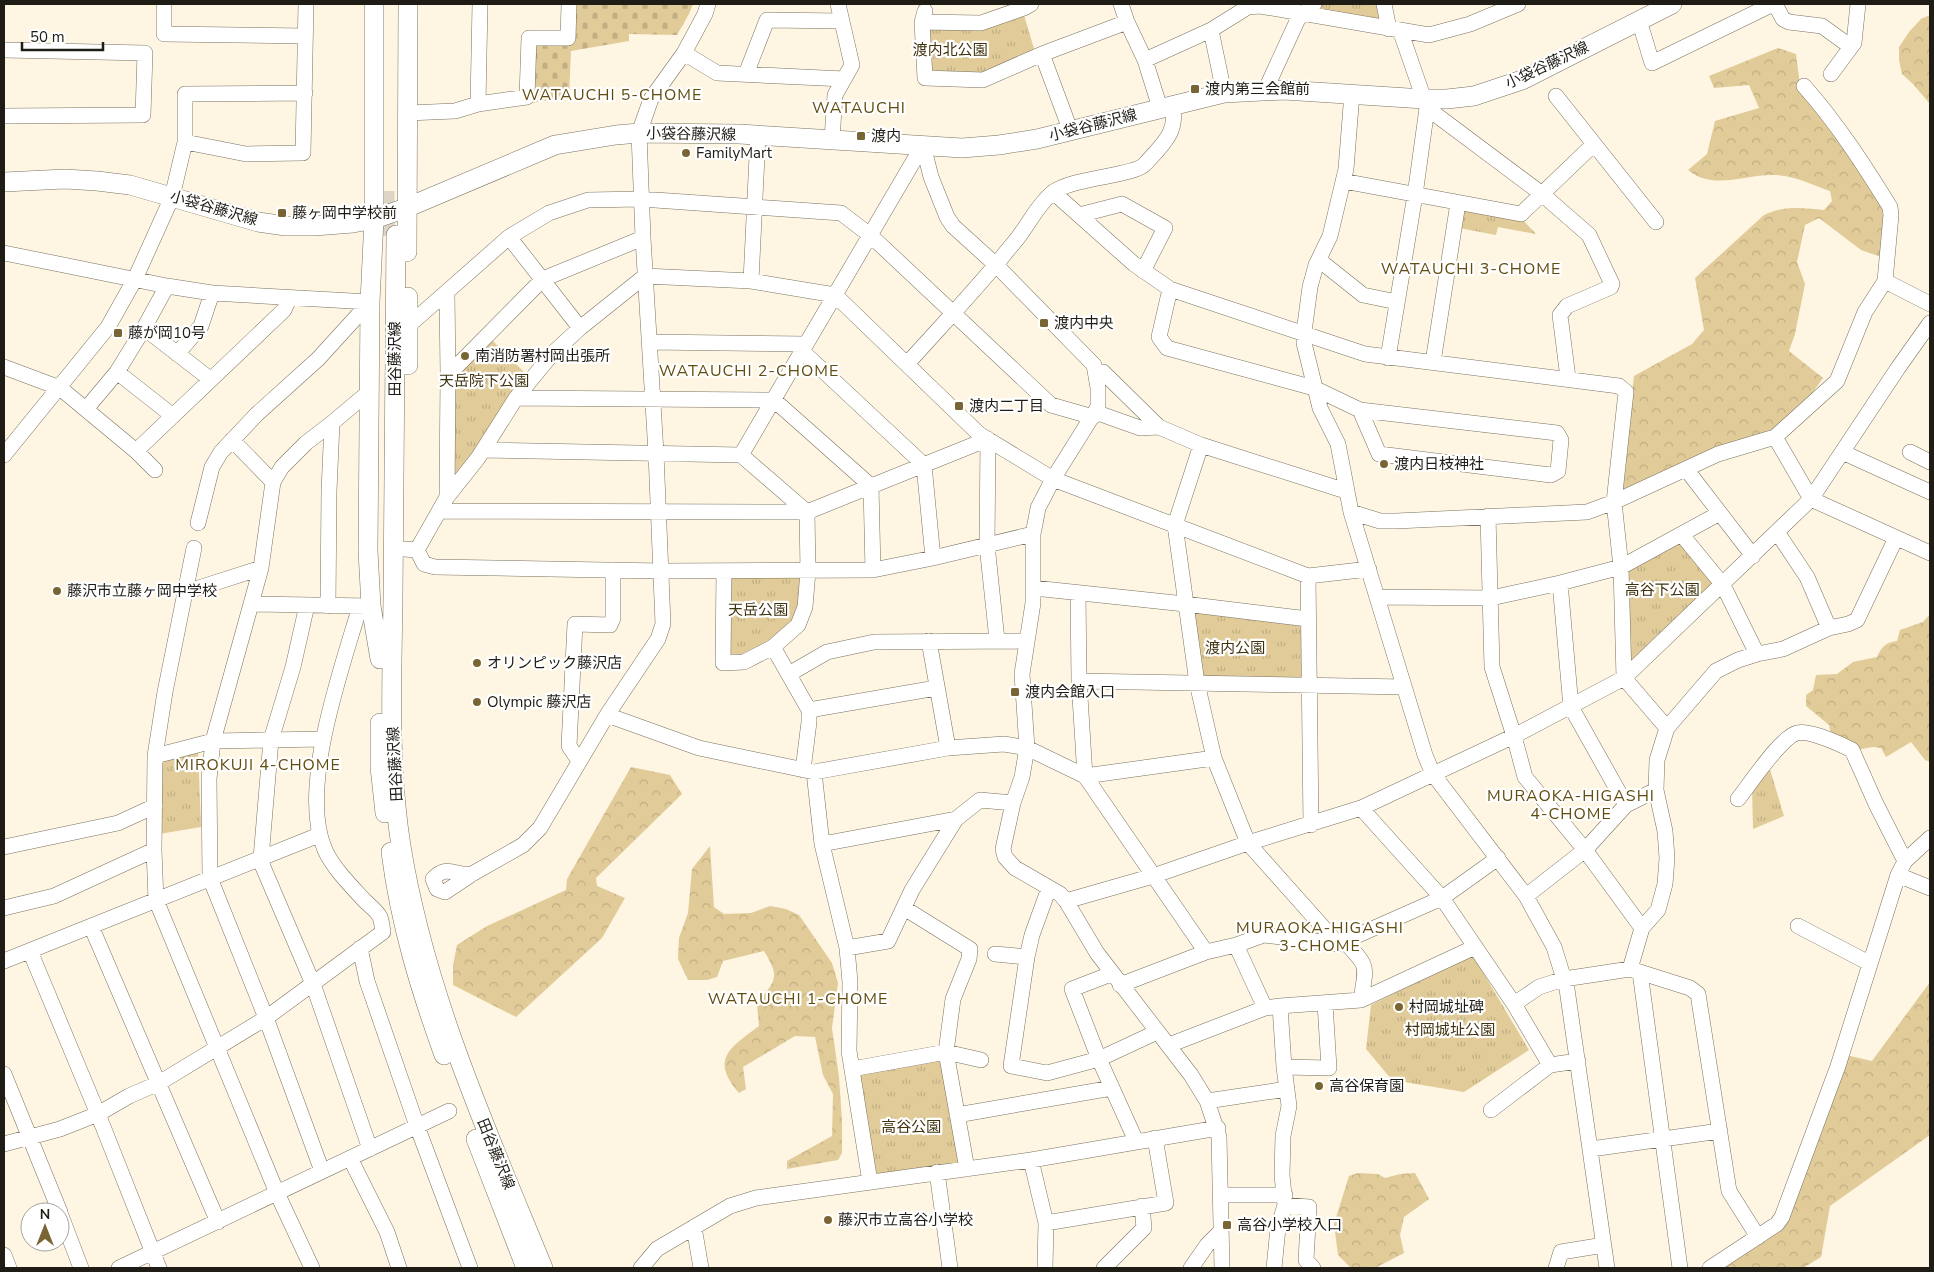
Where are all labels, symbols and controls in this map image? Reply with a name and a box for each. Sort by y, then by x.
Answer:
scale bar [22,20,104,52]
text: 50 m [30,27,65,47]
street label: 小袋谷藤沢線 [1502,37,1592,93]
park label: 渡内北公園 [912,40,988,60]
place label: 渡内第三会館前 [1205,79,1310,99]
marker: 渡内第三会館前 [1189,83,1201,95]
district label: WATAUCHI 5-CHOME [522,84,702,106]
district label: WATAUCHI [812,97,906,119]
street label: 小袋谷藤沢線 [1047,104,1139,146]
street label: 小袋谷藤沢線 [646,123,736,145]
place label: 渡内 [871,126,901,146]
marker: 渡内 [855,130,867,142]
place label: FamilyMart [696,143,773,163]
marker: FamilyMart [680,147,692,159]
street label: 小袋谷藤沢線 [168,186,260,230]
place label: 藤ヶ岡中学校前 [292,203,397,223]
marker: 藤ヶ岡中学校前 [276,207,288,219]
district label: WATAUCHI 3-CHOME [1381,258,1561,280]
place label: 渡内中央 [1054,313,1114,333]
marker: 渡内中央 [1038,317,1050,329]
street label: 田谷藤沢線 [385,321,405,397]
place label: 藤が岡10号 [128,323,206,343]
marker: 藤が岡10号 [112,327,124,339]
place label: 南消防署村岡出張所 [475,346,610,366]
marker: 南消防署村岡出張所 [459,350,471,362]
district label: WATAUCHI 2-CHOME [659,360,839,382]
park label: 天岳院下公園 [439,371,529,391]
place label: 渡内二丁目 [969,396,1044,416]
marker: 渡内二丁目 [953,400,965,412]
place label: 渡内日枝神社 [1394,454,1484,474]
marker: 渡内日枝神社 [1378,458,1390,470]
park label: 高谷下公園 [1624,580,1700,600]
place label: 藤沢市立藤ヶ岡中学校 [67,581,217,601]
marker: 藤沢市立藤ヶ岡中学校 [51,585,63,597]
park label: 天岳公園 [728,600,788,620]
park label: 渡内公園 [1205,638,1265,658]
place label: オリンピック藤沢店 [487,653,622,673]
marker: オリンピック藤沢店 [471,657,483,669]
place label: 渡内会館入口 [1025,682,1115,702]
marker: 渡内会館入口 [1009,686,1021,698]
place label: Olympic 藤沢店 [487,692,591,712]
marker: Olympic 藤沢店 [471,696,483,708]
street label: 田谷藤沢線 [383,726,407,802]
district label: MIROKUJI 4-CHOME [175,754,341,776]
district label: MURAOKA-HIGASHI 4-CHOME [1487,785,1655,825]
district label: MURAOKA-HIGASHI 3-CHOME [1236,917,1404,957]
district label: WATAUCHI 1-CHOME [708,988,888,1010]
place label: 村岡城址碑 [1409,997,1484,1017]
marker: 村岡城址碑 [1393,1001,1405,1013]
park label: 村岡城址公園 [1405,1020,1495,1040]
place label: 高谷保育園 [1329,1076,1404,1096]
marker: 高谷保育園 [1313,1080,1325,1092]
street label: 田谷藤沢線 [473,1115,519,1193]
park label: 高谷公園 [881,1117,941,1137]
north arrow [20,1202,70,1252]
text: N [40,1205,50,1224]
place label: 藤沢市立高谷小学校 [838,1210,973,1230]
marker: 藤沢市立高谷小学校 [822,1214,834,1226]
place label: 高谷小学校入口 [1237,1215,1342,1235]
marker: 高谷小学校入口 [1221,1219,1233,1231]

